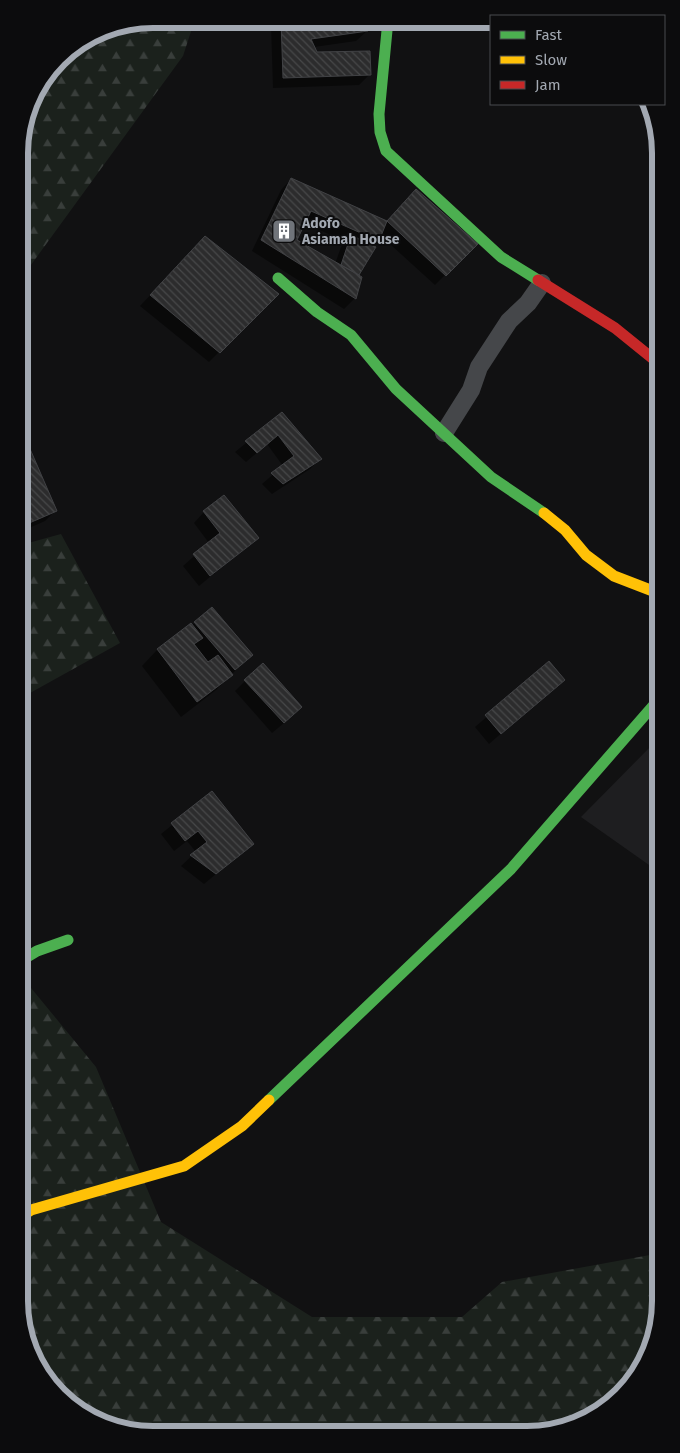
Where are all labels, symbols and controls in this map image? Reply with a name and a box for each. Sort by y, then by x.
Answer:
legend [490,15,665,105]
text: Fast [535,26,562,44]
text: Slow [535,51,567,69]
text: Jam [535,76,561,94]
place label: Adofo Asiamah House [301,215,400,248]
building icon: Adofo Asiamah House [271,218,297,244]

